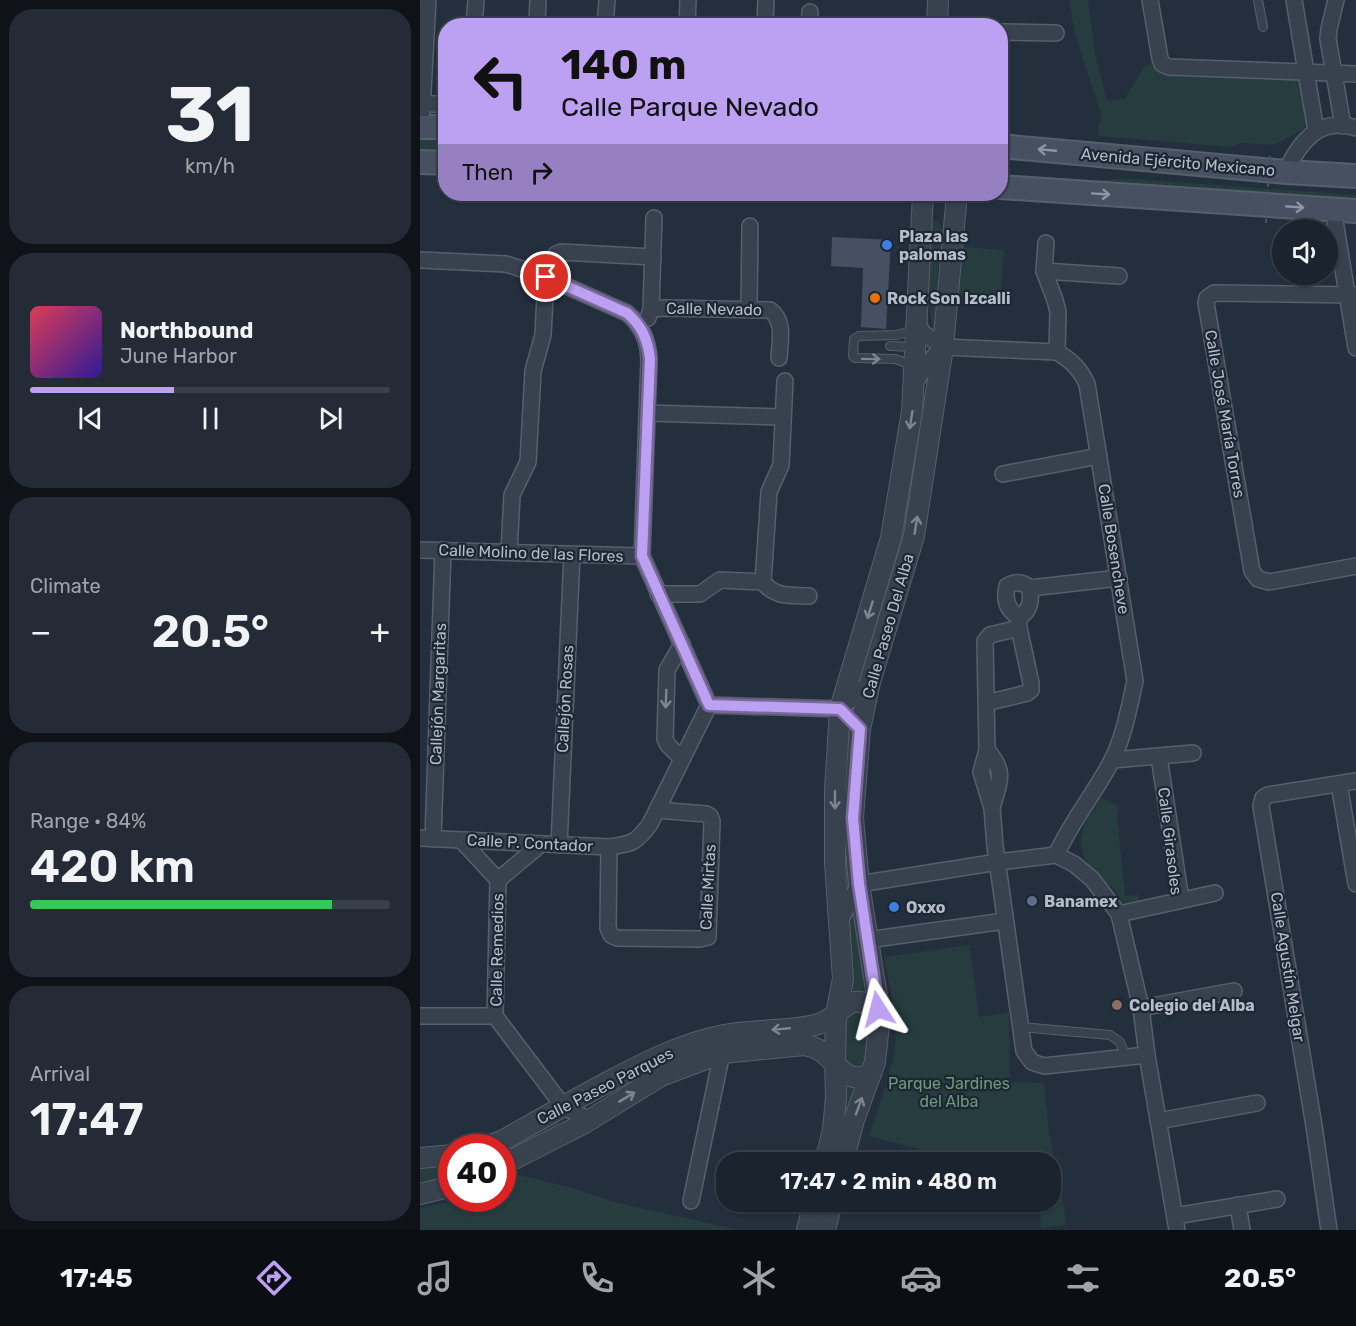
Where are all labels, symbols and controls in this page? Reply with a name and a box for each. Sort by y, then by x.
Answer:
text: 140 m [561,40,687,90]
icon: left [462,42,540,120]
text: 31 [165,68,255,161]
text: Calle Parque Nevado [561,91,819,123]
one-way arrow [1037,144,1057,155]
street label: Avenida Ejército Mexicano [1080,144,1276,180]
text: km/h [185,154,235,178]
icon: right [525,156,558,189]
text: Then [462,159,513,186]
one-way arrow [1090,189,1110,200]
one-way arrow [1285,201,1305,212]
map controls [1272,219,1338,285]
button: sound [1272,219,1338,285]
place label: Plaza las palomas [899,227,969,264]
marker: Plaza las palomas [880,238,894,252]
pin [520,251,571,302]
icon: arrive [529,260,562,293]
place label: Rock Son Izcalli [887,289,1011,308]
marker: Rock Son Izcalli [868,291,882,305]
street label: Calle Nevado [666,299,762,319]
text: Northbound [120,317,253,344]
street label: Calle José María Torres [1201,328,1249,500]
text: June Harbor [120,344,237,368]
one-way arrow [860,353,880,364]
icon: previous [74,402,107,435]
icon: pause [194,402,227,435]
icon: next [314,402,347,435]
one-way arrow [905,409,916,429]
street label: Calle Bosencheve [1094,483,1134,616]
one-way arrow [911,516,922,536]
street label: Calle Molino de las Flores [438,540,624,566]
street label: Calle Paseo Del Alba [858,551,918,701]
text: Climate [30,574,101,598]
one-way arrow [864,600,875,619]
text: 20.5° [152,605,269,658]
text: − [30,612,51,651]
text: + [369,612,390,651]
street label: Callejón Margaritas [426,623,450,765]
street label: Callejón Rosas [553,645,577,753]
one-way arrow [660,688,672,708]
street label: Calle Girasoles [1154,786,1186,896]
one-way arrow [829,790,841,810]
text: Range · 84% [30,809,146,833]
street label: Calle P. Contador [466,830,594,856]
text: 420 km [30,840,195,893]
street label: Calle Mirtas [696,844,720,930]
street label: Calle Agustín Melgar [1267,891,1309,1043]
place label: Banamex [1044,892,1118,911]
street label: Calle Remedios [487,893,507,1007]
marker: Banamex [1025,894,1039,908]
place label: Oxxo [906,898,946,917]
marker: Oxxo [887,900,901,914]
position arrow [846,977,910,1041]
place label: Colegio del Alba [1129,996,1255,1015]
marker: Colegio del Alba [1110,998,1124,1012]
one-way arrow [772,1024,792,1035]
street label: Calle Paseo Parques [534,1043,676,1129]
text: Arrival [30,1062,90,1086]
park label: Parque Jardines del Alba [888,1074,1010,1111]
one-way arrow [618,1090,635,1102]
text: 17:47 [30,1093,144,1146]
one-way arrow [855,1098,866,1116]
speed limit sign: 40 [438,1134,516,1212]
text: 17:47 · 2 min · 480 m [780,1168,997,1195]
icon: directions [253,1257,295,1299]
icon: music [414,1257,456,1299]
icon: phone [576,1257,618,1299]
icon: climate [738,1257,780,1299]
icon: car [900,1257,942,1299]
icon: filters [1062,1257,1104,1299]
text: 17:45 [60,1262,133,1294]
text: 20.5° [1224,1262,1296,1294]

